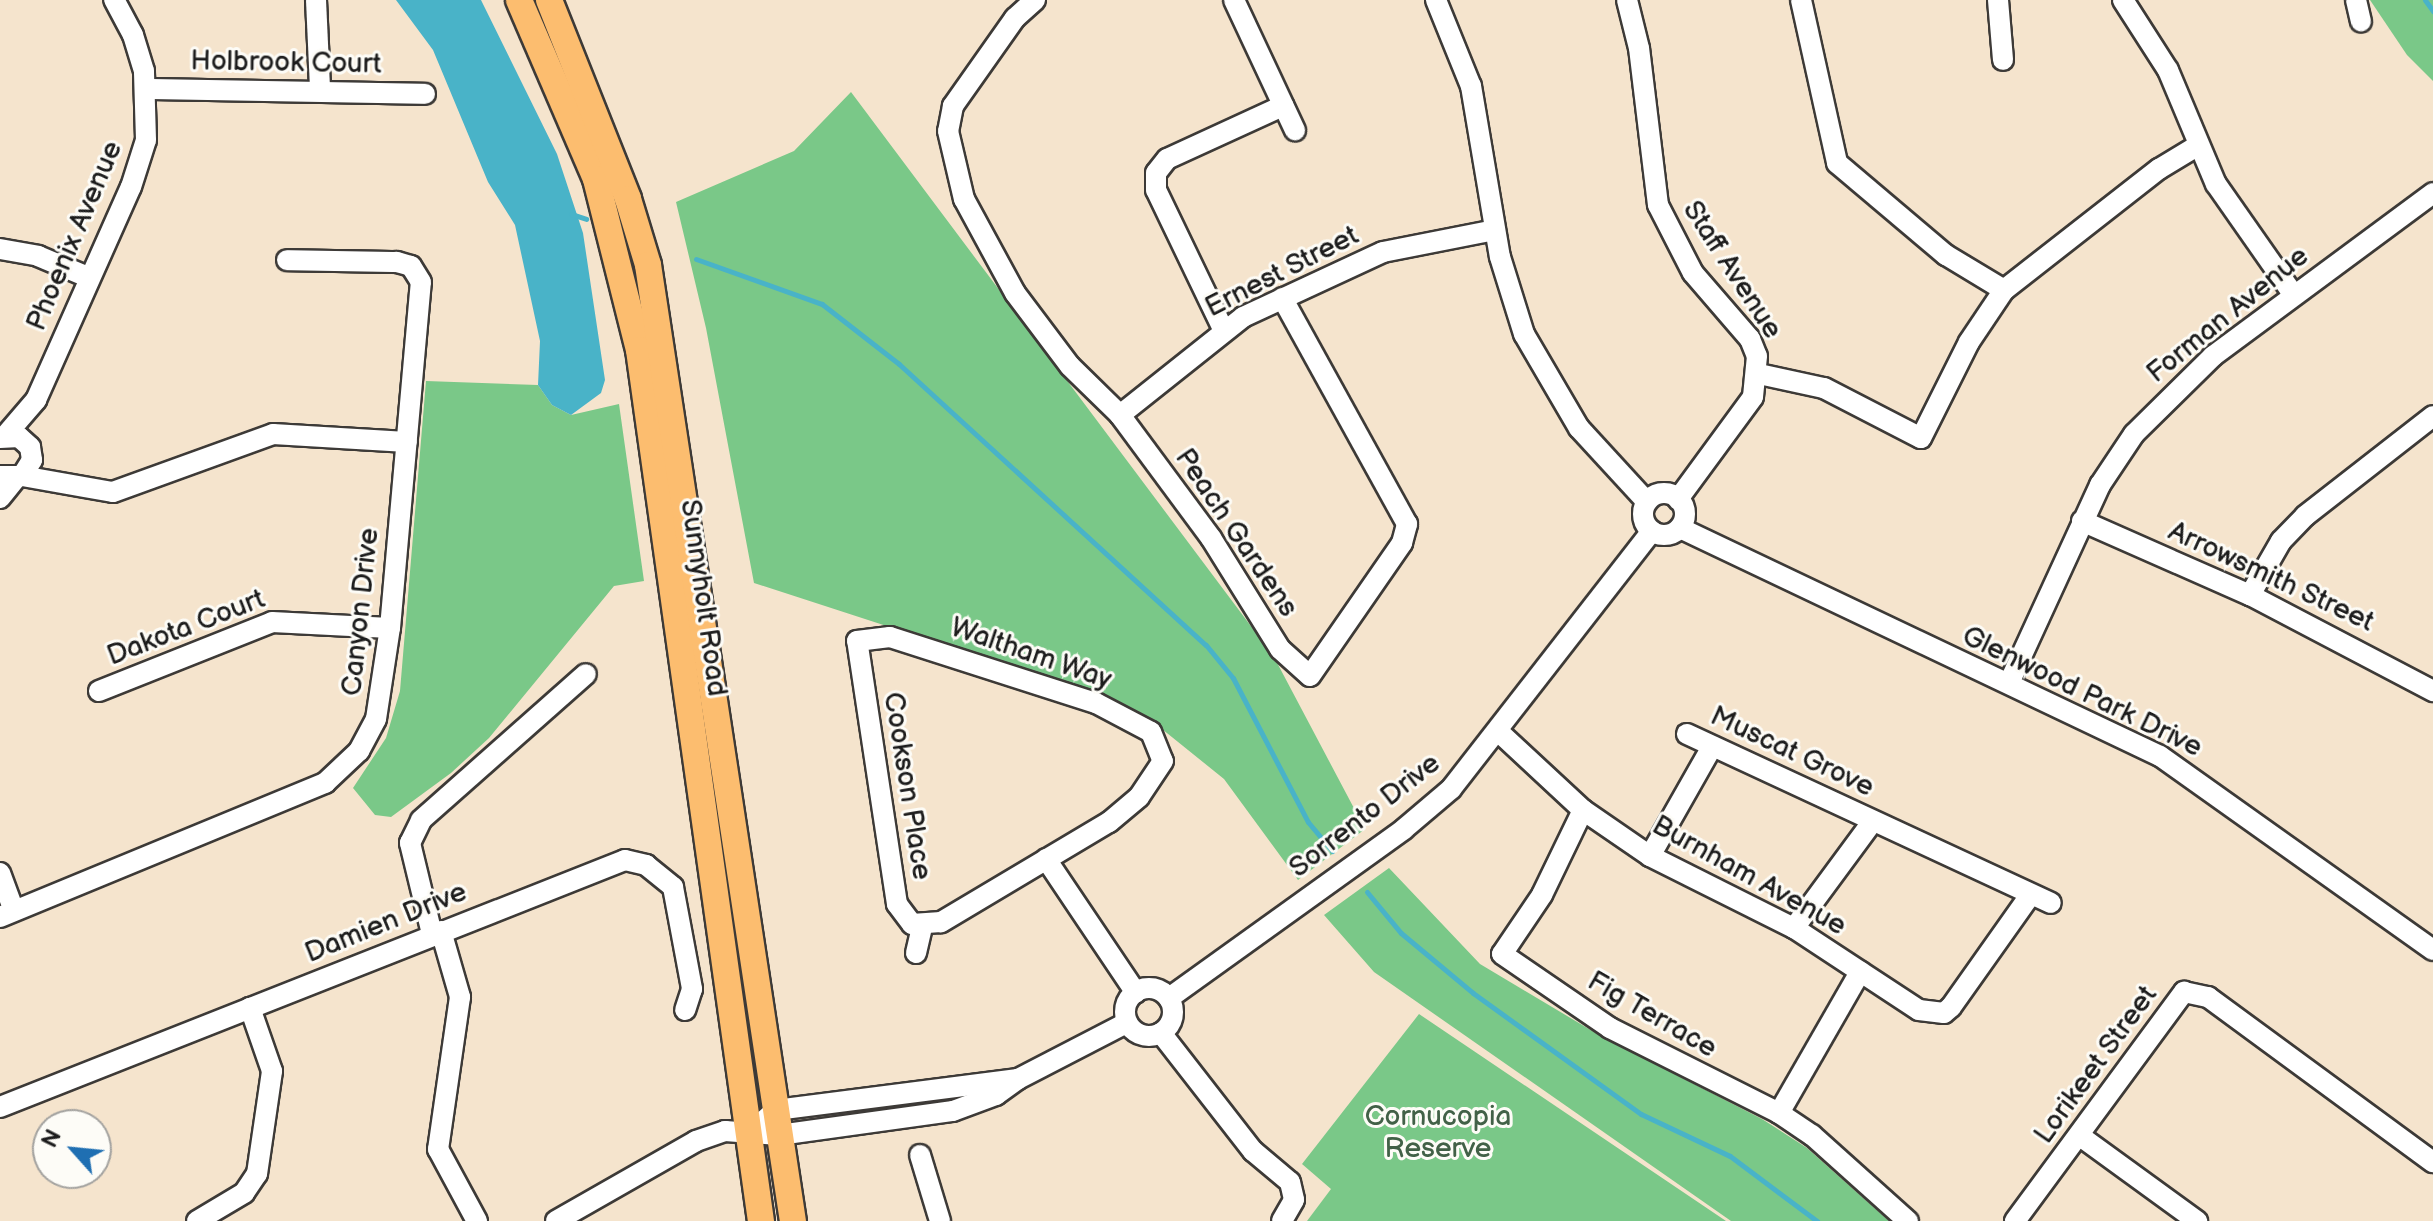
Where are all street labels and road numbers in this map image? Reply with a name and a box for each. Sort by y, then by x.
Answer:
street label: Holbrook Court [190,45,382,81]
street label: Phoenix Avenue [20,136,130,336]
street label: Staff Avenue [1675,195,1789,345]
street label: Ernest Street [1200,219,1364,325]
street label: Forman Avenue [2140,240,2316,390]
street label: Peach Gardens [1167,443,1305,623]
street label: Sunnyholt Road [673,497,733,699]
street label: Arrowsmith Street [2163,515,2379,639]
street label: Canyon Drive [335,526,387,698]
street label: Dakota Court [102,583,270,673]
street label: Waltham Way [946,611,1116,697]
street label: Glenwood Park Drive [1957,619,2207,765]
street label: Cookson Place [876,690,938,882]
street label: Muscat Grove [1705,699,1879,805]
street label: Sorrento Drive [1283,747,1447,885]
street label: Burnham Avenue [1646,809,1852,943]
street label: Damien Drive [300,875,472,971]
street label: Fig Terrace [1581,964,1723,1066]
street label: Lorikeet Street [2027,979,2165,1151]

